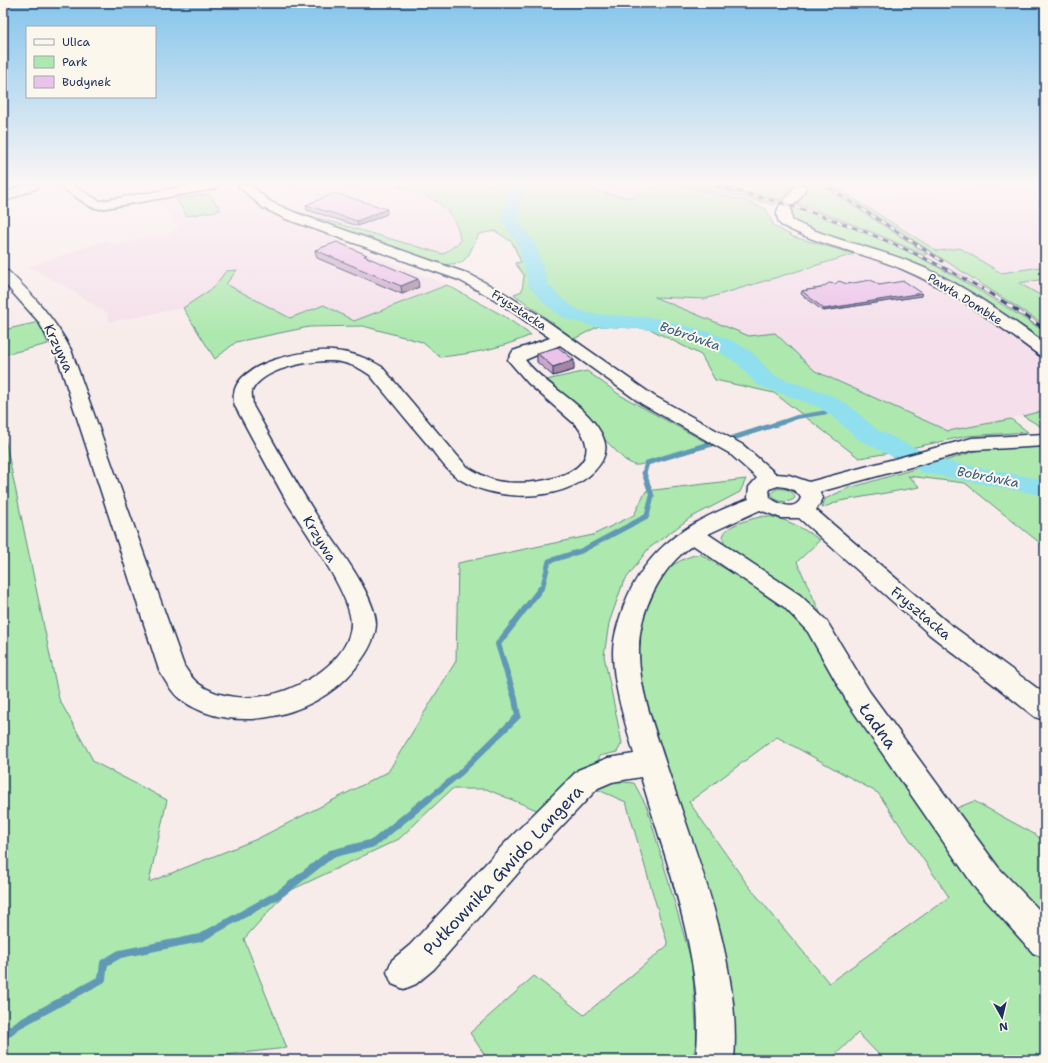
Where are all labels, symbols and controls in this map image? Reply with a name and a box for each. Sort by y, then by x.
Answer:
legend [26,26,156,98]
text: Ulica [62,34,91,50]
text: Park [62,54,88,70]
text: Budynek [62,74,111,90]
street label: Pawła Dombke [925,270,1006,329]
street label: Frysztacka [488,286,550,334]
water label: Bobrówka [657,318,723,354]
street label: Krzywa [40,321,78,375]
water label: Bobrówka [955,463,1021,491]
street label: Krzywa [299,512,341,566]
street label: Frysztacka [887,582,955,644]
street label: Ładna [853,698,902,754]
street label: Pułkownika Gwido Langera [418,780,588,960]
north arrow [982,997,1022,1037]
text: N [998,1018,1009,1034]

